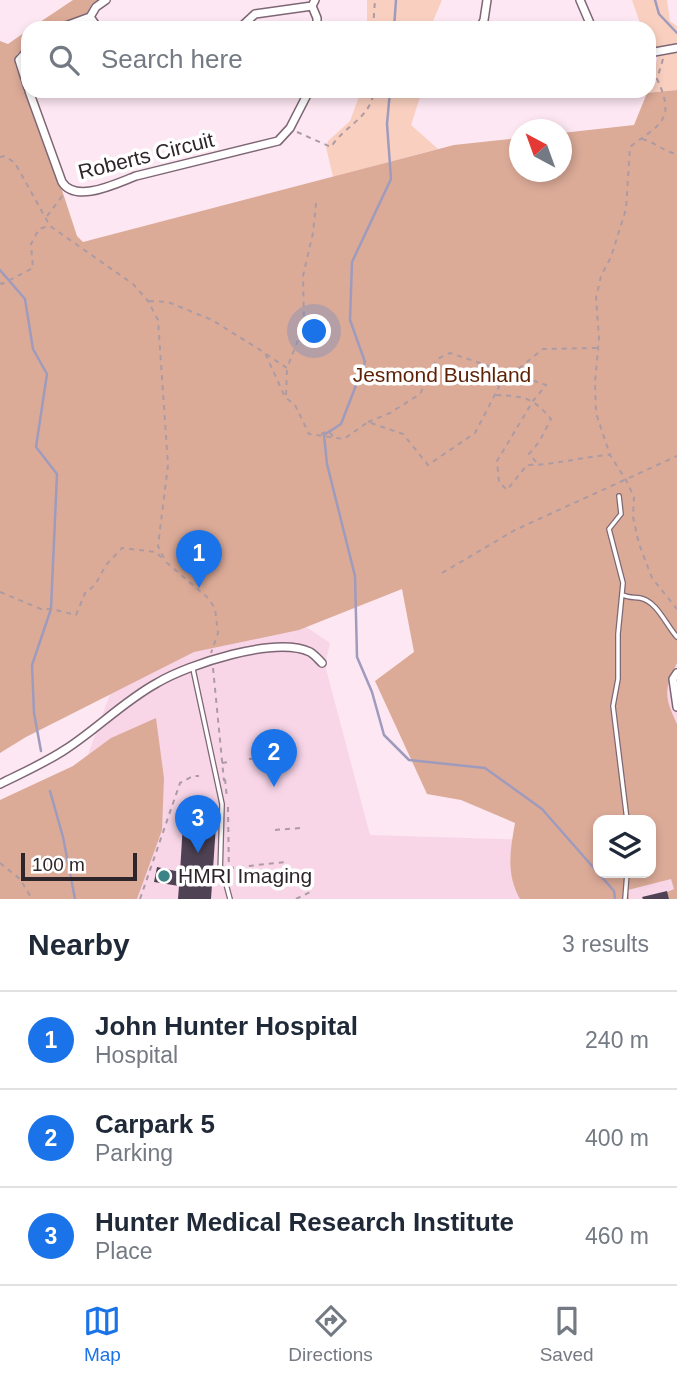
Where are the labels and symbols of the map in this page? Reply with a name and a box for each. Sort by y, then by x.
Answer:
north arrow [509,119,572,182]
street label: Roberts Circuit [76,128,216,183]
your location [297,314,331,348]
park label: Jesmond Bushland [353,363,531,386]
pin: 1 [176,530,222,588]
pin: 2 [251,729,297,787]
pin: 3 [175,795,221,853]
scale bar [21,850,136,882]
place label: HMRI Imaging [178,864,312,887]
marker: HMRI Imaging [156,868,172,884]

